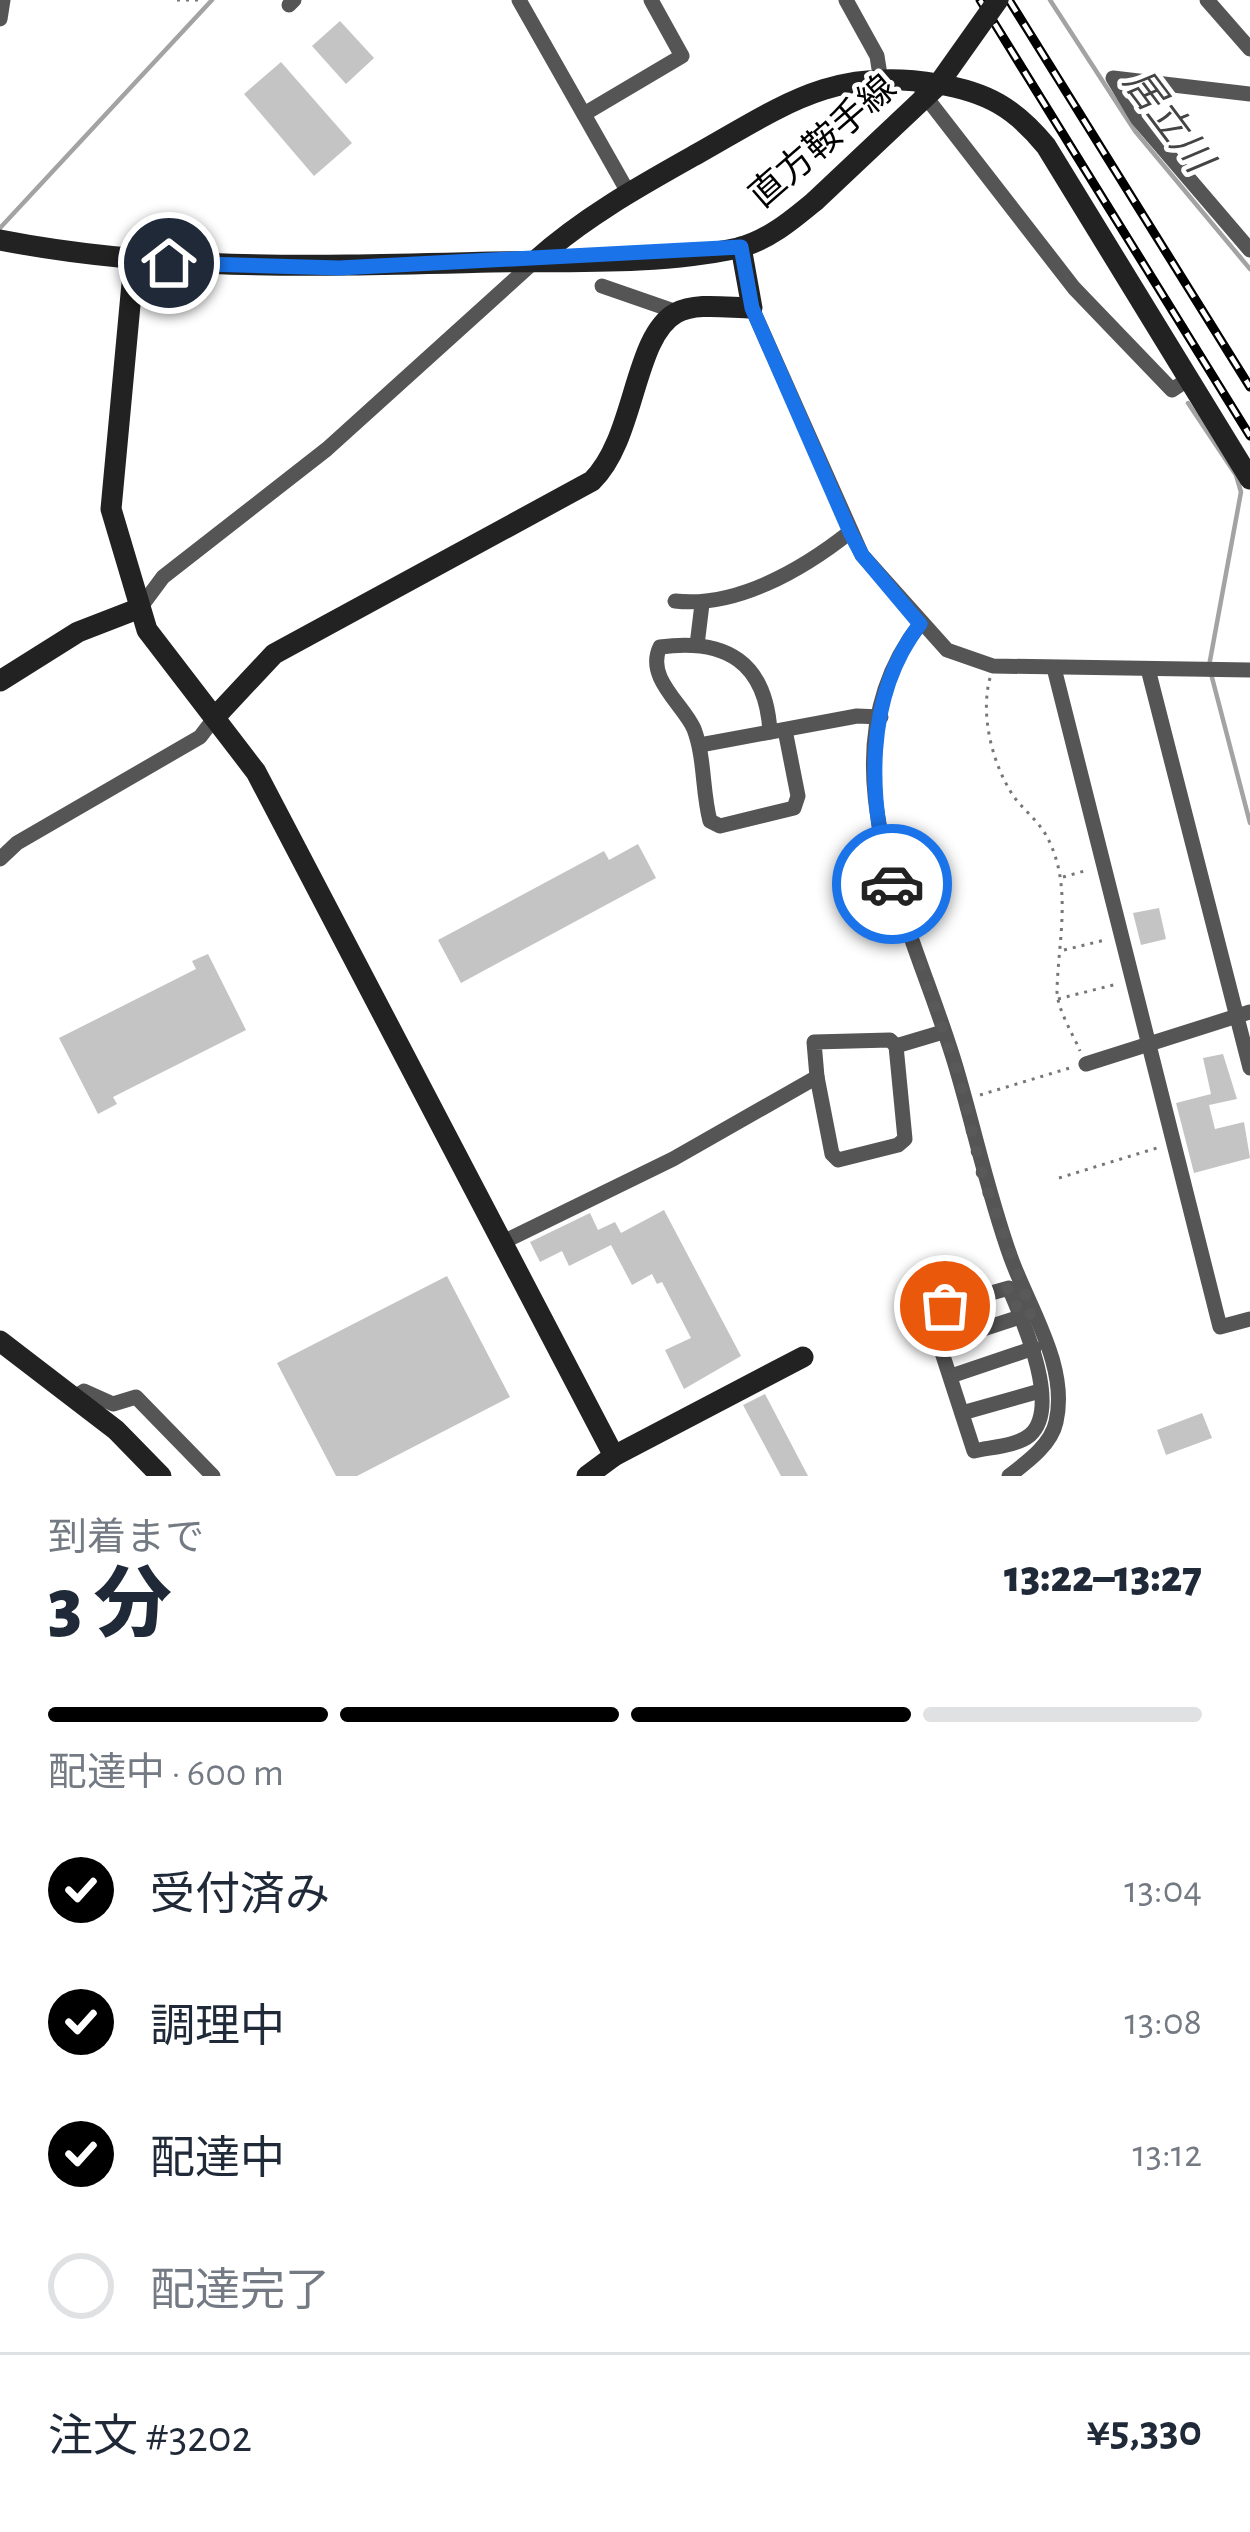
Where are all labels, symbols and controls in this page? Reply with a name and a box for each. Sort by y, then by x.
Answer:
water label: 居立川 [1116,61,1222,183]
street label: 直方鞍手線 [742,68,903,215]
pin [118,212,220,314]
icon: home [136,230,202,296]
courier [832,824,952,944]
icon: car [859,851,925,917]
pin [894,1255,996,1357]
icon: bag [912,1273,978,1339]
text: 到着まで [48,1519,204,1558]
text: 13:22–13:27 [1004,1555,1202,1600]
text: 3 分 [48,1568,172,1646]
text: 配達中 · 600 m [48,1754,284,1793]
icon: check [48,1857,114,1923]
text: 13:04 [1124,1871,1202,1910]
text: 受付済み [150,1873,330,1918]
icon: check [48,1989,114,2055]
text: 13:08 [1125,2003,1202,2042]
text: 調理中 [150,2005,285,2050]
icon: check [48,2121,114,2187]
text: 13:12 [1132,2135,1202,2174]
text: 配達中 [150,2137,285,2182]
text: 配達完了 [150,2269,330,2314]
text: ¥5,330 [1086,2409,1202,2454]
text: 注文 #3202 [48,2415,252,2460]

